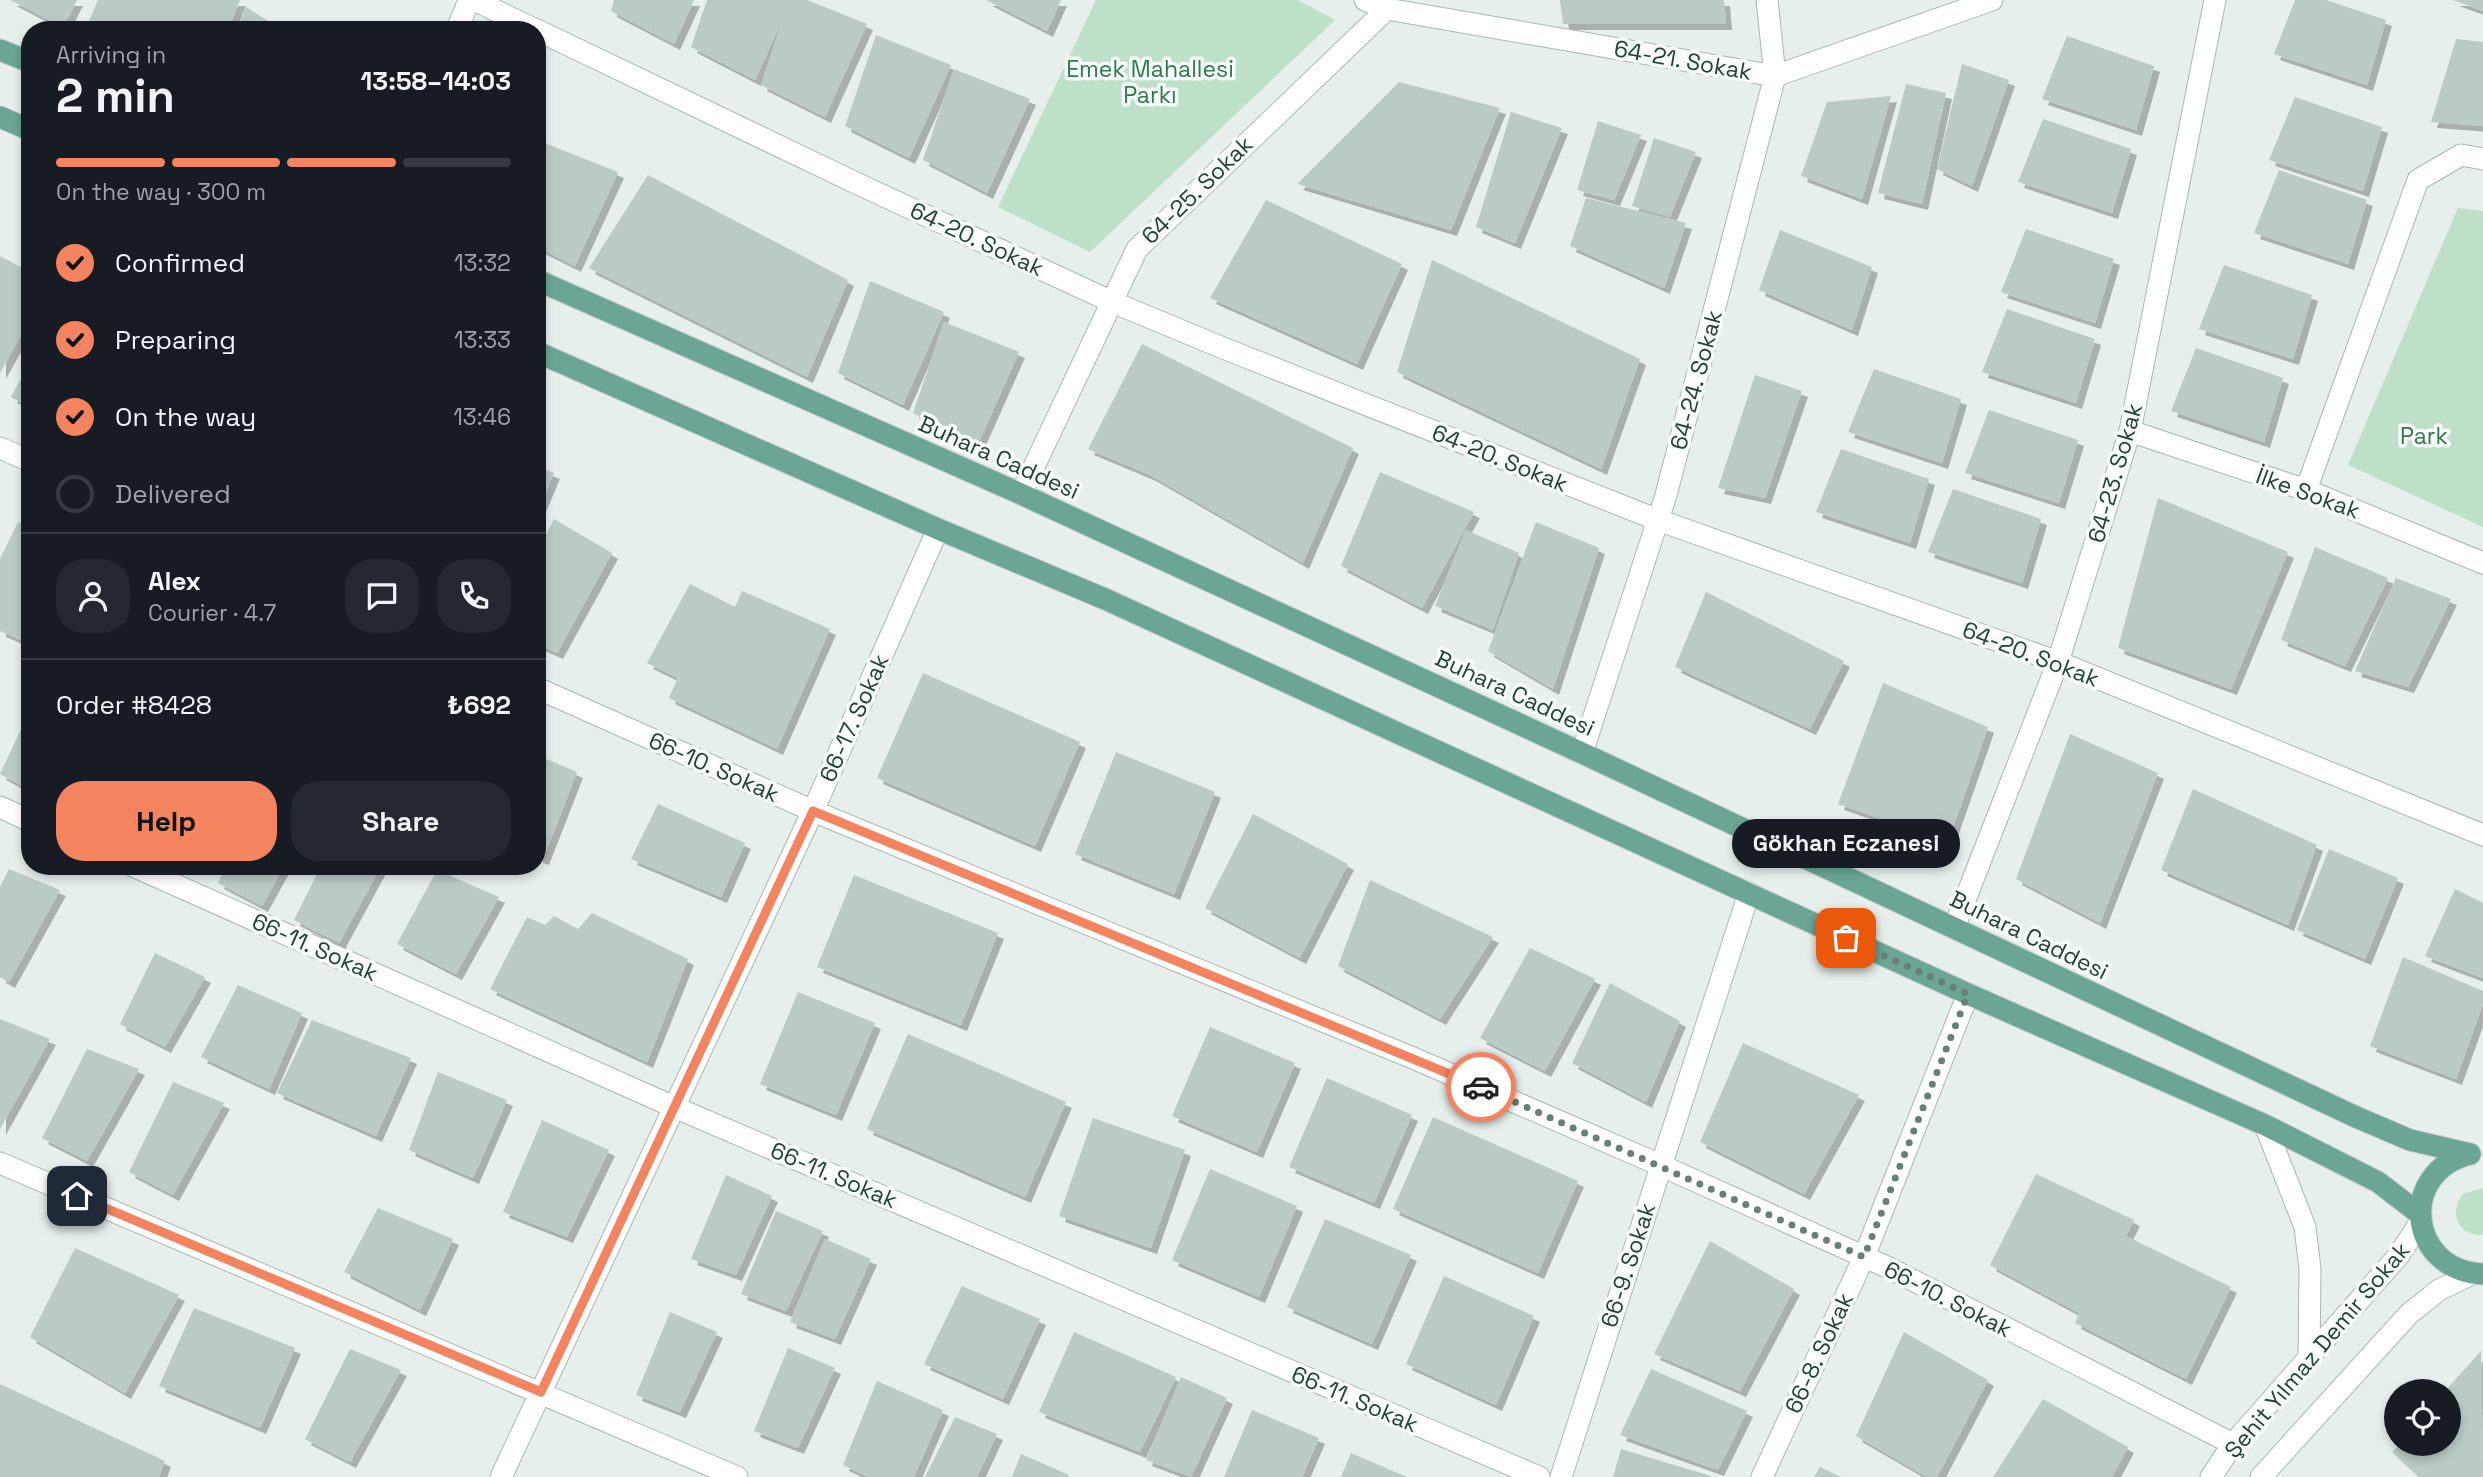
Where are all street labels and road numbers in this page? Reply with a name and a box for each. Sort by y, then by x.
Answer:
street label: 64-21. Sokak [1612,33,1754,87]
street label: 64-25. Sokak [1135,129,1259,251]
street label: 64-20. Sokak [905,195,1049,283]
street label: 64-24. Sokak [1663,307,1729,453]
street label: 64-23. Sokak [2081,400,2149,546]
street label: Buhara Caddesi [914,408,1084,506]
street label: 64-20. Sokak [1428,417,1572,499]
street label: İlke Sokak [2252,460,2364,526]
street label: 64-20. Sokak [1958,614,2104,694]
street label: Buhara Caddesi [1430,643,1600,743]
street label: 66-17. Sokak [813,649,895,787]
street label: 66-10. Sokak [644,725,784,809]
street label: Buhara Caddesi [1945,884,2113,986]
street label: 66-11. Sokak [247,906,383,988]
street label: 66-11. Sokak [766,1135,902,1215]
street label: 66-9. Sokak [1594,1199,1662,1331]
street label: Şehit Yılmaz Demir Sokak [2218,1236,2416,1464]
street label: 66-10. Sokak [1879,1254,2017,1344]
street label: 66-8. Sokak [1778,1288,1860,1418]
street label: 66-11. Sokak [1287,1359,1423,1439]

